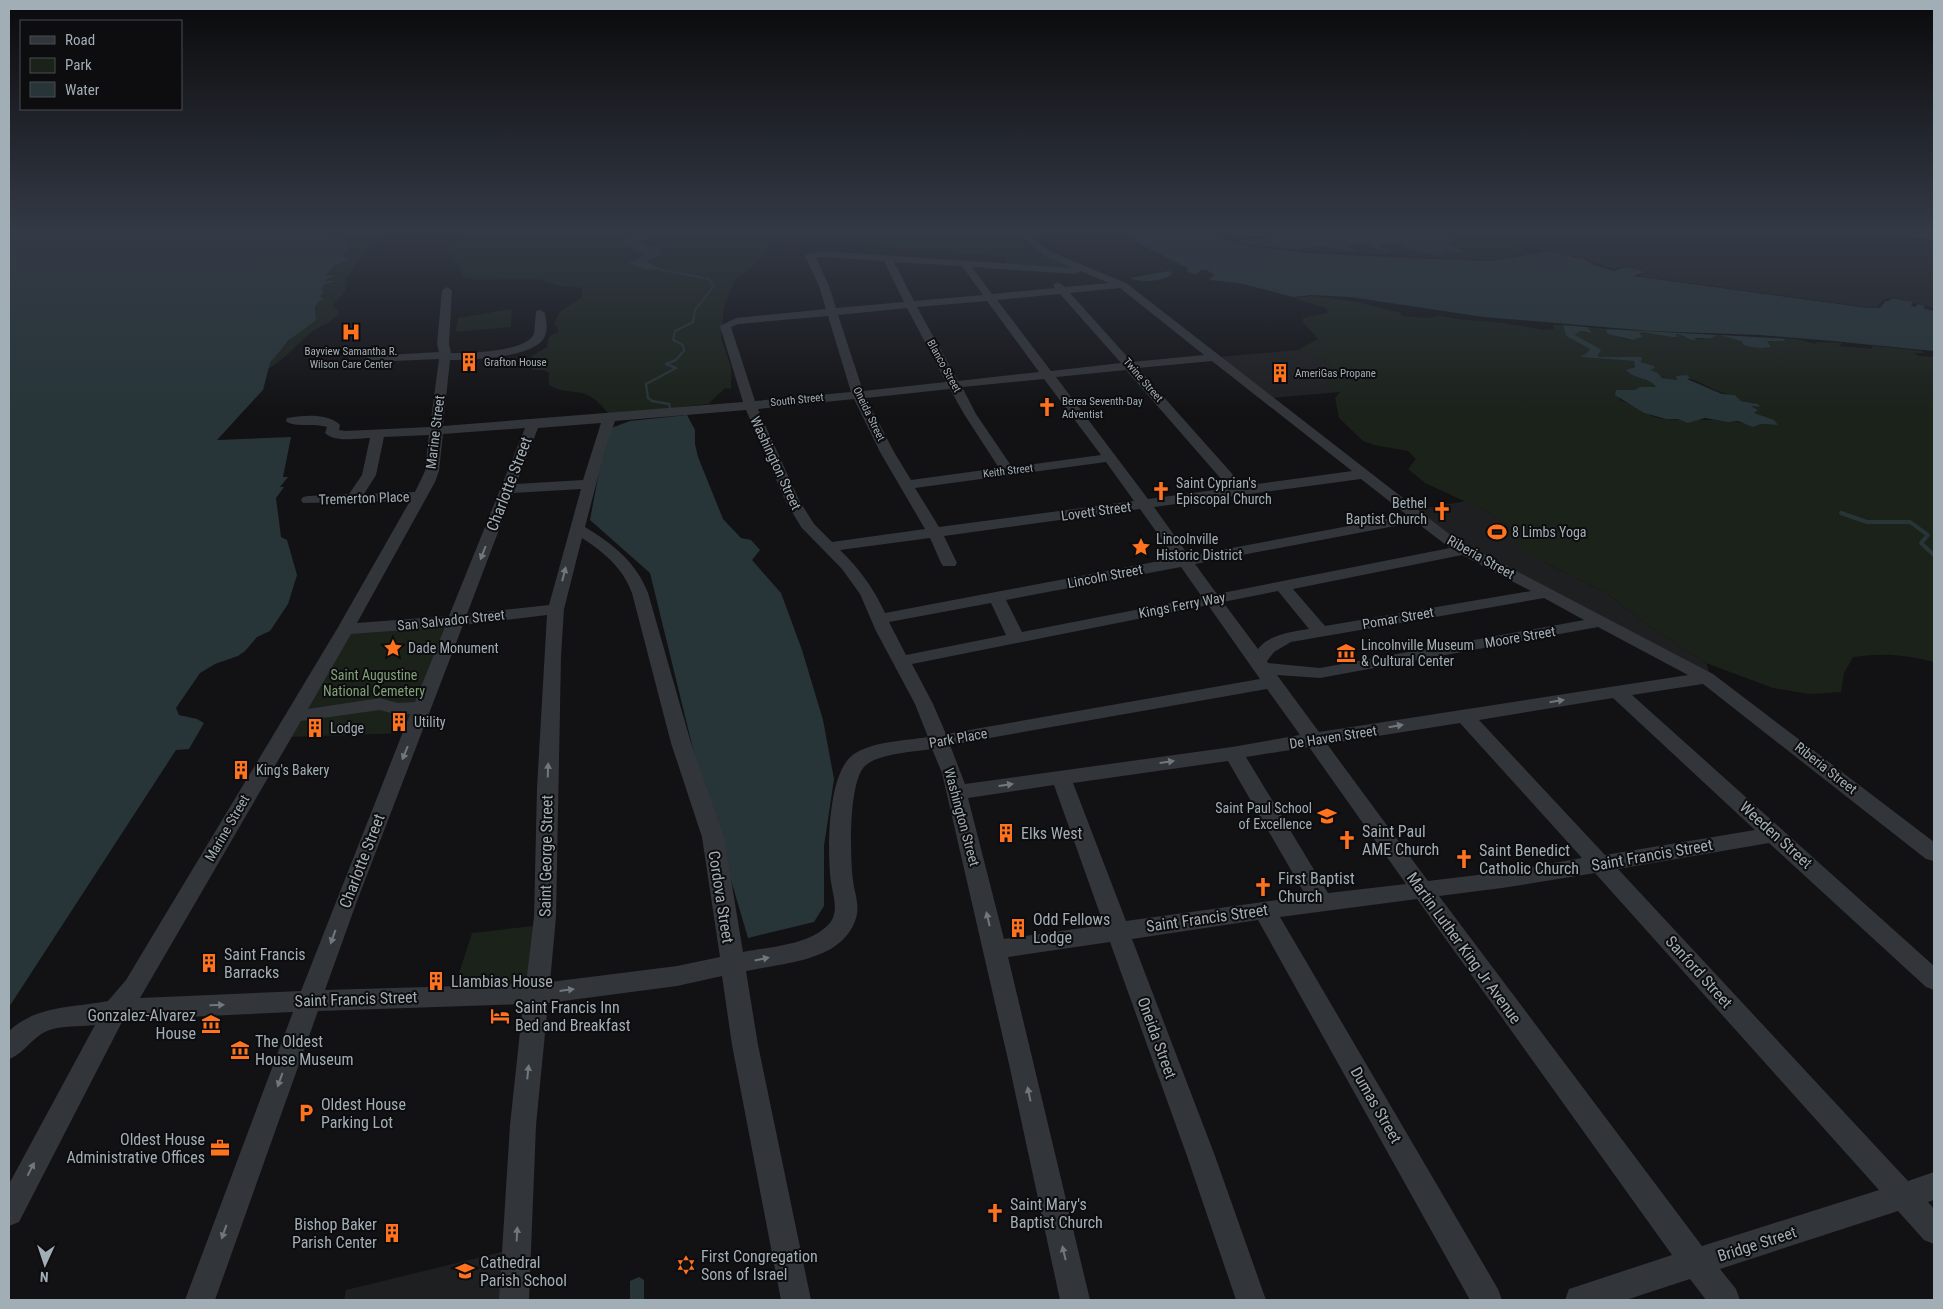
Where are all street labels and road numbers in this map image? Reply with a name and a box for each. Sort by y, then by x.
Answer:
street label: Blanco Street [924,337,964,395]
street label: Twine Street [1120,355,1166,405]
street label: Oneida Street [850,385,888,443]
street label: South Street [770,391,824,409]
street label: Marine Street [423,394,447,470]
street label: Washington Street [747,414,805,512]
street label: Charlotte Street [482,434,536,534]
street label: Keith Street [982,461,1034,481]
street label: Tremerton Place [318,488,410,508]
street label: Lovett Street [1060,498,1132,524]
street label: Riberia Street [1445,532,1517,582]
street label: Lincoln Street [1066,561,1144,591]
street label: Kings Ferry Way [1137,589,1227,621]
street label: Pomar Street [1361,604,1435,632]
street label: San Salvador Street [396,606,506,634]
street label: Moore Street [1483,623,1557,651]
street label: De Haven Street [1288,722,1378,752]
street label: Park Place [928,725,989,751]
street label: Riberia Street [1792,739,1860,797]
street label: Washington Street [941,766,983,868]
street label: Marine Street [202,792,252,864]
street label: Saint George Street [535,795,557,917]
street label: Weeden Street [1736,797,1816,873]
street label: Charlotte Street [335,811,389,911]
street label: Saint Francis Street [1590,835,1714,875]
street label: Cordova Street [704,849,738,945]
street label: Martin Luther King Jr Avenue [1403,869,1525,1027]
street label: Saint Francis Street [1145,900,1269,936]
street label: Sanford Street [1662,932,1737,1012]
street label: Saint Francis Street [294,987,418,1011]
street label: Oneida Street [1133,995,1181,1082]
street label: Dumas Street [1347,1063,1406,1147]
street label: Bridge Street [1715,1222,1799,1266]

